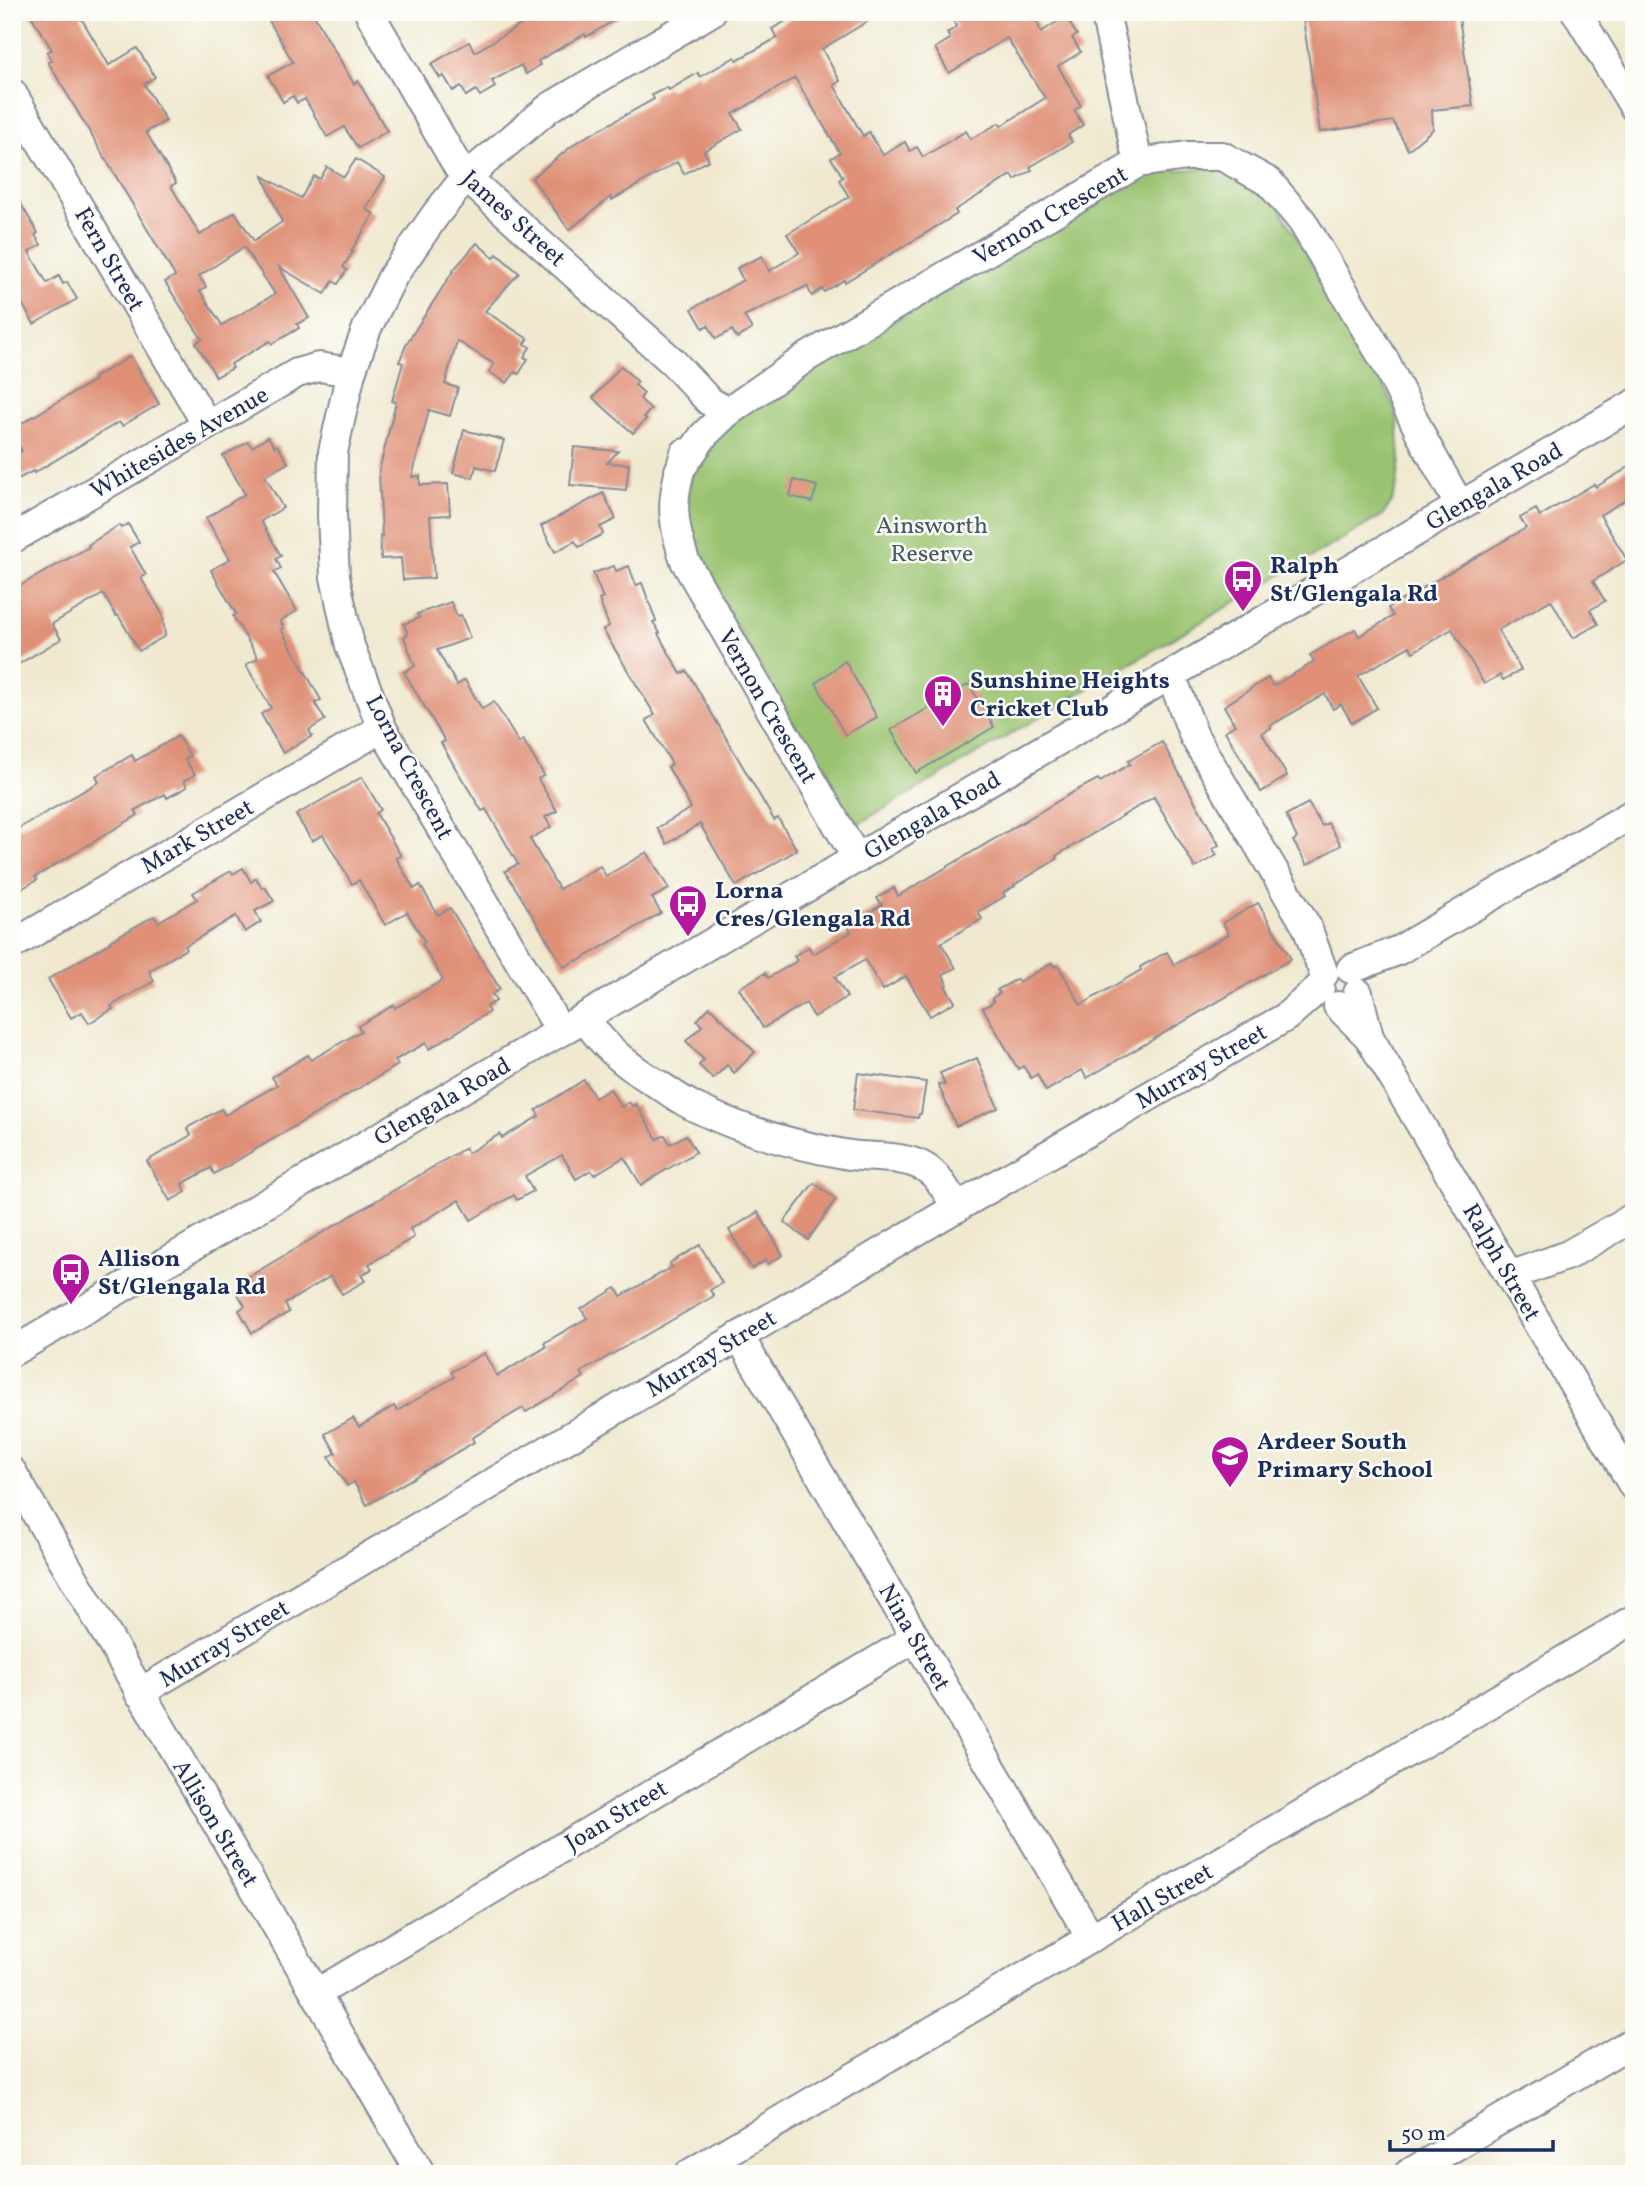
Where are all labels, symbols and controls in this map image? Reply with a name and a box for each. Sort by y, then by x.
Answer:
street label: Vernon Crescent [967,158,1135,275]
street label: James Street [453,163,573,276]
street label: Fern Street [65,201,152,319]
street label: Whitesides Avenue [85,379,275,509]
street label: Glengala Road [1420,435,1570,541]
park label: Ainsworth Reserve [876,510,988,572]
place label: Ralph St/Glengala Rd [1270,550,1438,612]
bus stop icon: Ralph St/Glengala Rd [1222,558,1264,613]
street label: Vernon Crescent [708,623,825,791]
place label: Sunshine Heights Cricket Club [970,665,1170,727]
building icon: Sunshine Heights Cricket Club [922,673,964,728]
street label: Lorna Crescent [356,690,461,846]
street label: Glengala Road [858,764,1008,870]
street label: Mark Street [135,792,261,884]
place label: Lorna Cres/Glengala Rd [715,875,911,937]
bus stop icon: Lorna Cres/Glengala Rd [667,883,709,938]
street label: Murray Street [1130,1016,1274,1119]
street label: Glengala Road [368,1050,518,1156]
street label: Ralph Street [1453,1198,1548,1328]
place label: Allison St/Glengala Rd [98,1243,266,1305]
bus stop icon: Allison St/Glengala Rd [50,1251,92,1306]
street label: Murray Street [640,1302,784,1407]
place label: Ardeer South Primary School [1257,1426,1433,1488]
school or university icon: Ardeer South Primary School [1209,1434,1251,1489]
street label: Nina Street [869,1578,958,1698]
street label: Murray Street [153,1592,297,1697]
street label: Allison Street [163,1754,266,1894]
street label: Joan Street [559,1773,675,1861]
street label: Hall Street [1106,1856,1220,1941]
scale bar [1390,2109,1553,2153]
text: 50 m [1401,2120,1446,2149]

